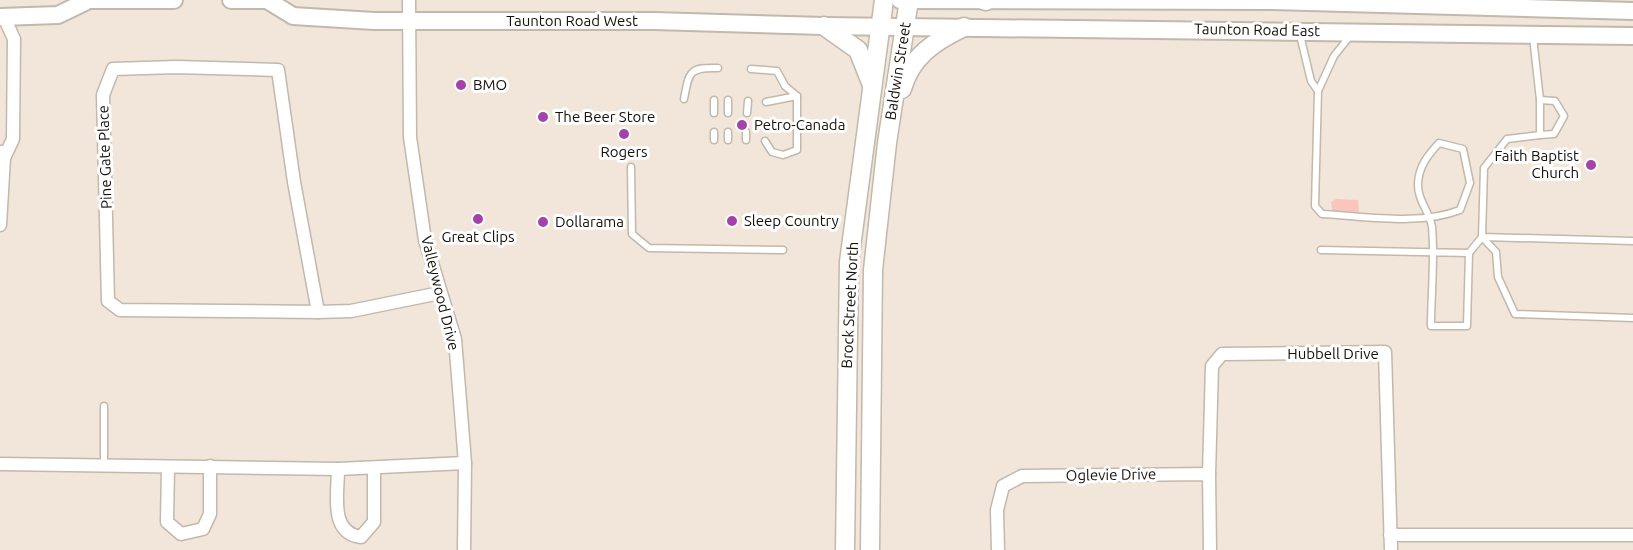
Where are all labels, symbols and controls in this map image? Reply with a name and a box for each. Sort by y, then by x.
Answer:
street label: Taunton Road West [506,12,638,29]
street label: Taunton Road East [1194,20,1320,39]
street label: Baldwin Street [881,21,914,121]
place label: BMO [473,76,507,93]
marker: BMO [454,78,468,92]
street label: Pine Gate Place [94,105,115,209]
place label: The Beer Store [555,108,655,125]
marker: The Beer Store [536,110,550,124]
place label: Petro-Canada [754,116,845,133]
marker: Petro-Canada [735,118,749,132]
marker: Rogers [617,127,631,141]
place label: Rogers [600,143,648,160]
place label: Faith Baptist Church [1494,147,1579,181]
marker: Faith Baptist Church [1584,158,1598,172]
marker: Great Clips [471,212,485,226]
place label: Sleep Country [744,212,839,229]
place label: Dollarama [555,213,624,230]
marker: Sleep Country [725,214,739,228]
marker: Dollarama [536,215,550,229]
place label: Great Clips [442,228,515,245]
street label: Valleywood Drive [418,234,463,352]
street label: Brock Street North [838,241,861,369]
street label: Hubbell Drive [1287,345,1379,362]
street label: Oglevie Drive [1066,465,1156,484]

